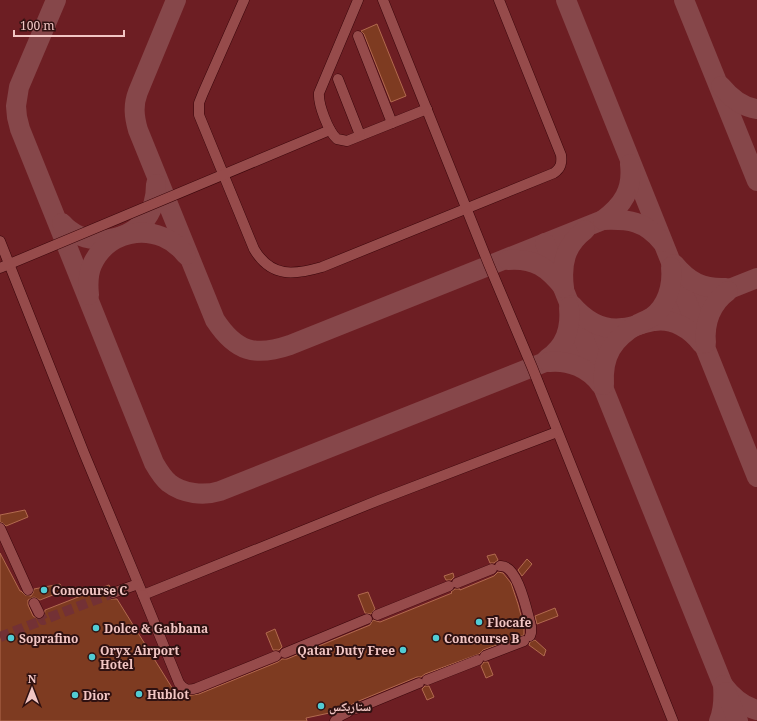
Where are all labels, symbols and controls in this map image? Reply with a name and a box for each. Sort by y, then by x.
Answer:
scale bar [14,12,124,38]
text: 100 m [20,17,55,34]
place label: Concourse C [52,582,127,599]
marker: Concourse C [39,585,49,595]
place label: Flocafe [487,614,531,631]
marker: Flocafe [474,617,484,627]
place label: Dolce & Gabbana [104,620,208,637]
marker: Dolce & Gabbana [91,623,101,633]
place label: Soprafino [19,630,78,647]
place label: Concourse B [444,630,519,647]
marker: Soprafino [6,633,16,643]
marker: Concourse B [431,633,441,643]
place label: Oryx Airport Hotel [100,642,179,673]
place label: Qatar Duty Free [297,642,395,659]
marker: Qatar Duty Free [398,645,408,655]
marker: Oryx Airport Hotel [87,652,97,662]
north arrow [12,669,52,709]
text: N [28,671,37,686]
place label: Hublot [147,686,189,703]
place label: Dior [83,687,111,704]
marker: Hublot [134,689,144,699]
marker: Dior [70,690,80,700]
place label: ستاربكس [329,698,371,715]
marker: ستاربكس [316,701,326,711]

